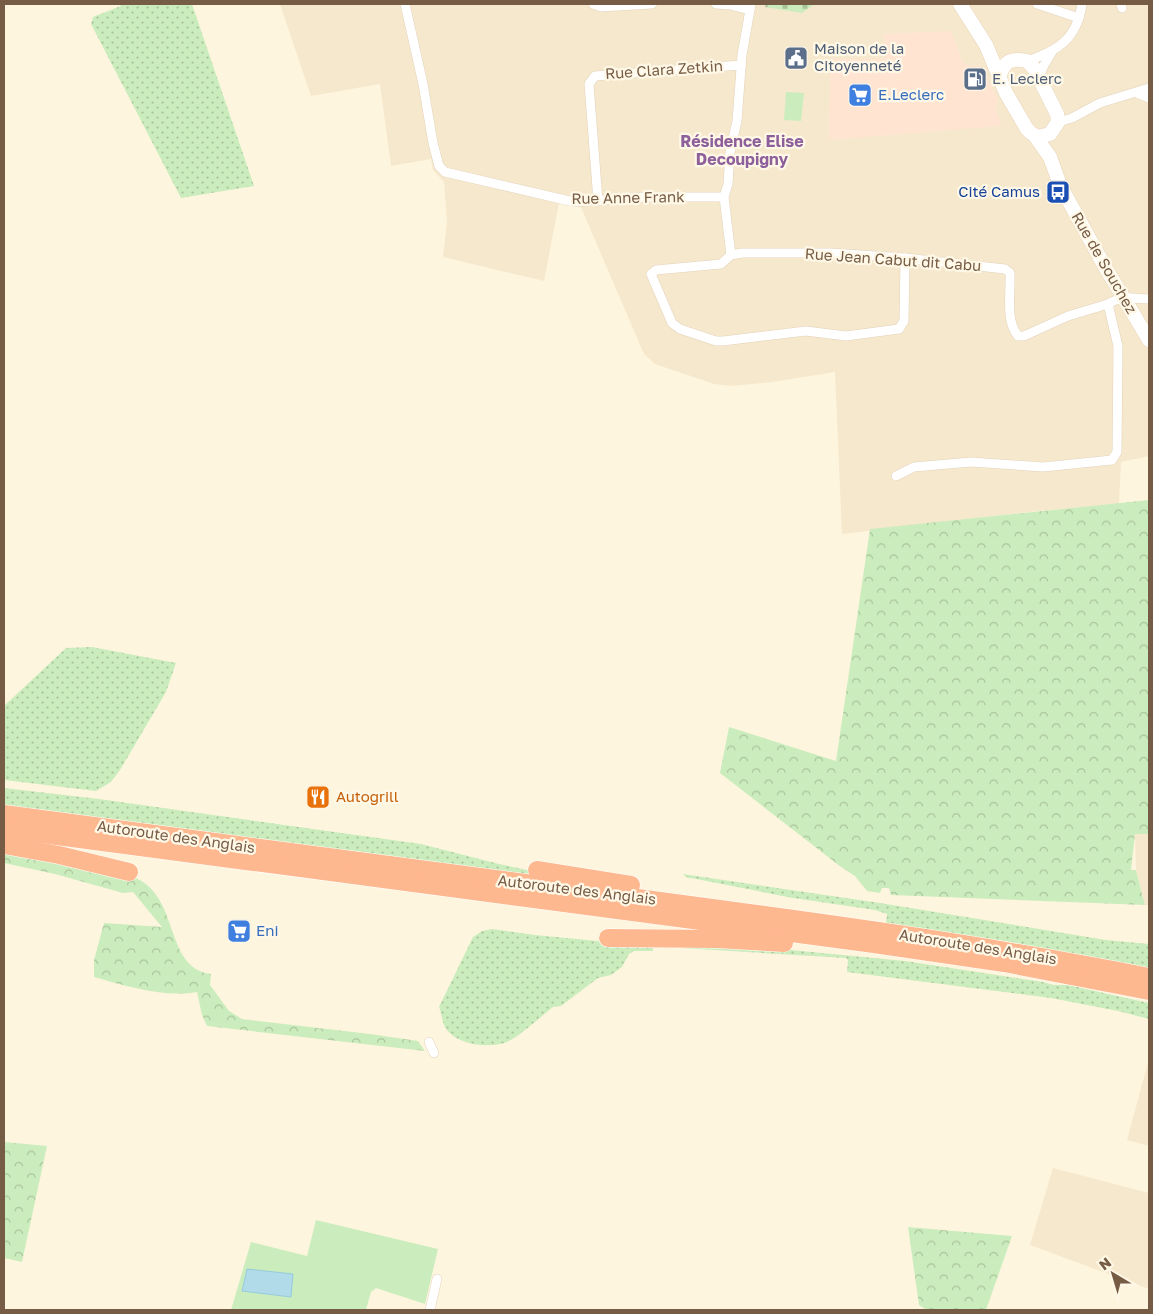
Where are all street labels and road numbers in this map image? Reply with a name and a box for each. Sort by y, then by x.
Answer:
street label: Rue Clara Zetkin [604,56,723,82]
street label: Rue Anne Frank [571,187,685,207]
street label: Rue de Souchez [1068,208,1141,317]
street label: Rue Jean Cabut dit Cabu [804,244,982,274]
street label: Autoroute des Anglais [96,816,256,856]
street label: Autoroute des Anglais [497,870,657,908]
street label: Autoroute des Anglais [898,925,1058,967]

